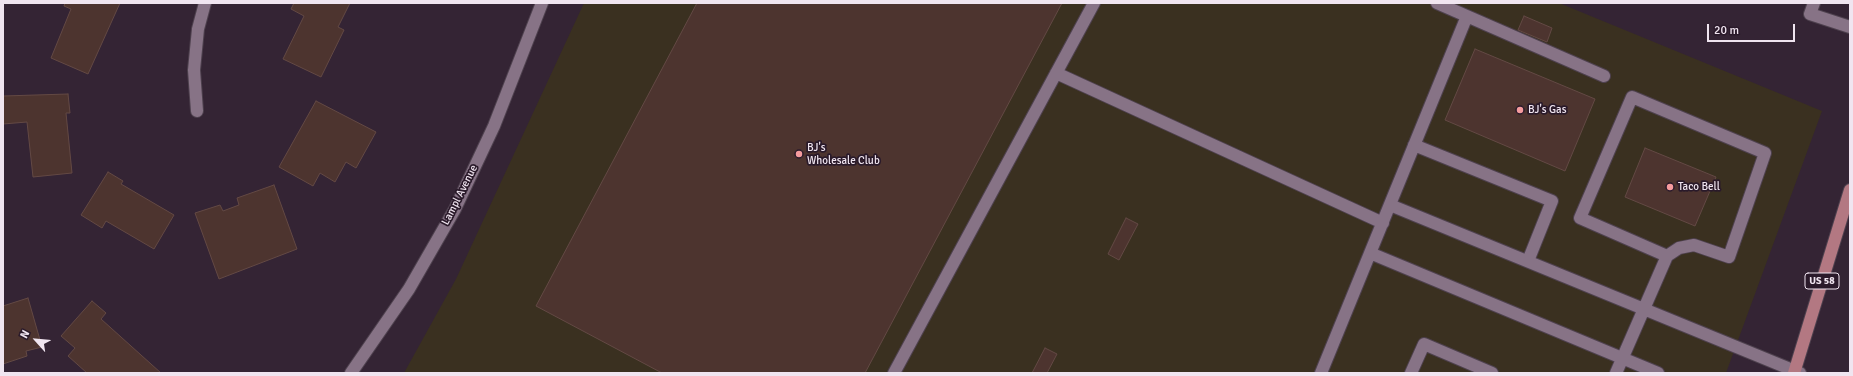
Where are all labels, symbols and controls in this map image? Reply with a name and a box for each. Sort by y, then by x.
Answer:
scale bar [1709,16,1797,42]
text: 20 m [1714,23,1739,38]
place label: BJ's Gas [1528,103,1567,117]
marker: BJ's Gas [1515,105,1525,115]
place label: BJ's Wholesale Club [807,141,880,167]
marker: BJ's Wholesale Club [794,149,804,159]
street label: Lampl Avenue [439,163,481,227]
place label: Taco Bell [1678,180,1720,194]
marker: Taco Bell [1665,182,1675,192]
road number: US 58 [1805,273,1839,289]
north arrow [16,320,56,360]
text: N [17,328,32,341]

